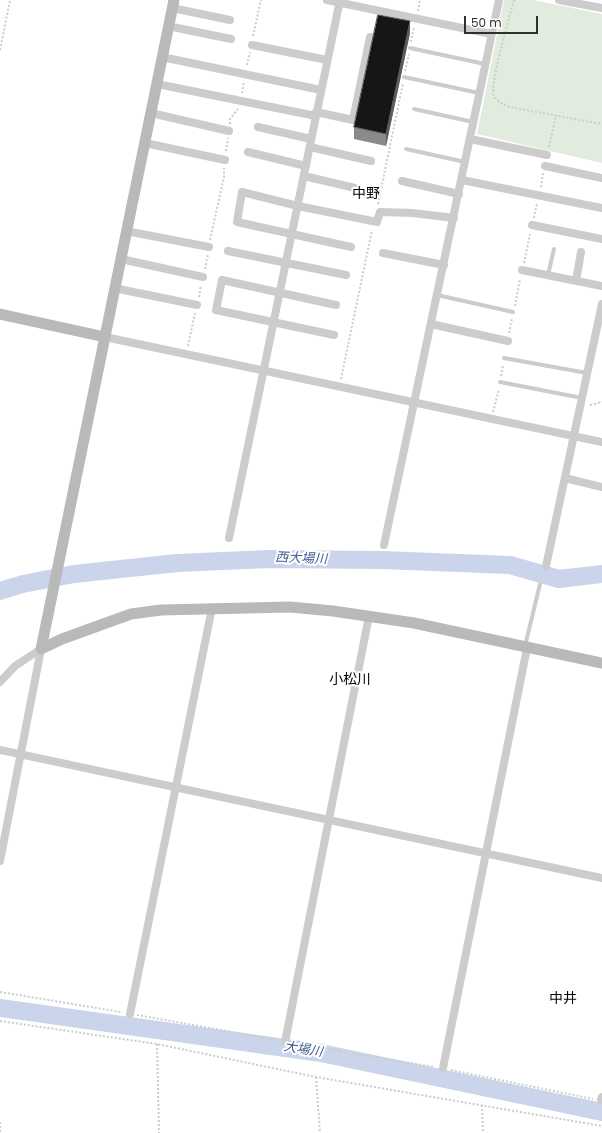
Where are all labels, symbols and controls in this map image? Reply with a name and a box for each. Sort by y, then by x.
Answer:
scale bar [466,8,540,34]
text: 50 m [471,14,502,31]
district label: 中野 [352,186,380,202]
water label: 西大場川 [275,550,327,568]
district label: 小松川 [329,672,371,688]
district label: 中井 [549,991,577,1007]
water label: 大場川 [283,1039,323,1061]

